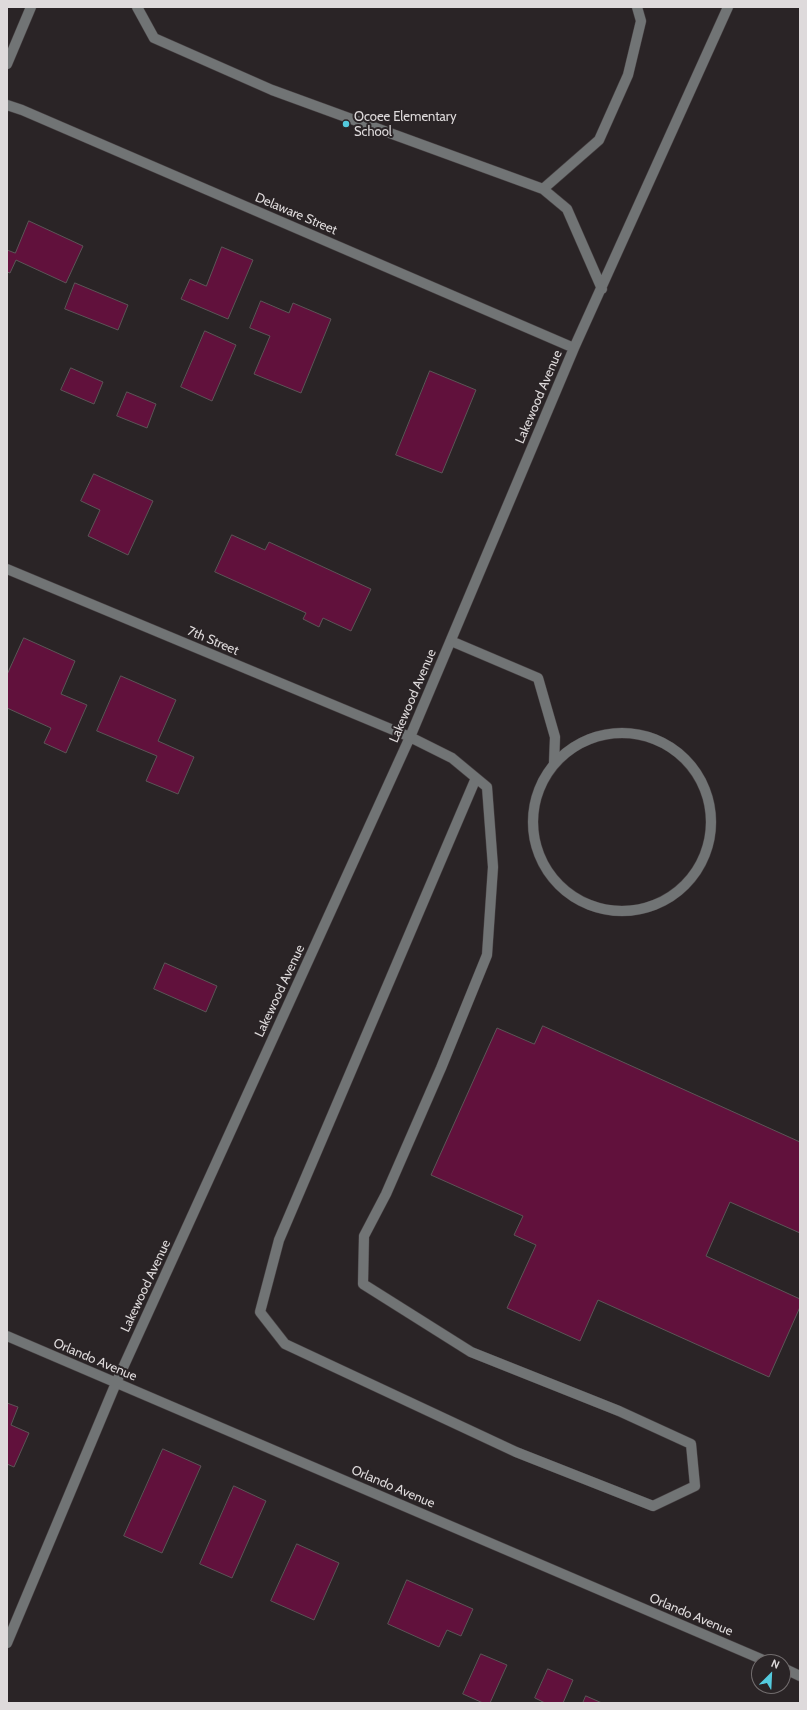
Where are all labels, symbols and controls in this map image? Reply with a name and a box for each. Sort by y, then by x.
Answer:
place label: Ocoee Elementary School [354,109,457,140]
marker: Ocoee Elementary School [341,119,351,129]
street label: Delaware Street [253,190,339,238]
street label: Lakewood Avenue [512,348,566,446]
street label: 7th Street [185,623,241,659]
street label: Lakewood Avenue [386,647,440,745]
street label: Lakewood Avenue [252,942,308,1040]
street label: Lakewood Avenue [118,1237,174,1335]
street label: Orlando Avenue [51,1335,139,1385]
street label: Orlando Avenue [349,1462,437,1512]
street label: Orlando Avenue [647,1590,735,1640]
north arrow [751,1654,791,1694]
text: N [769,1656,782,1672]

